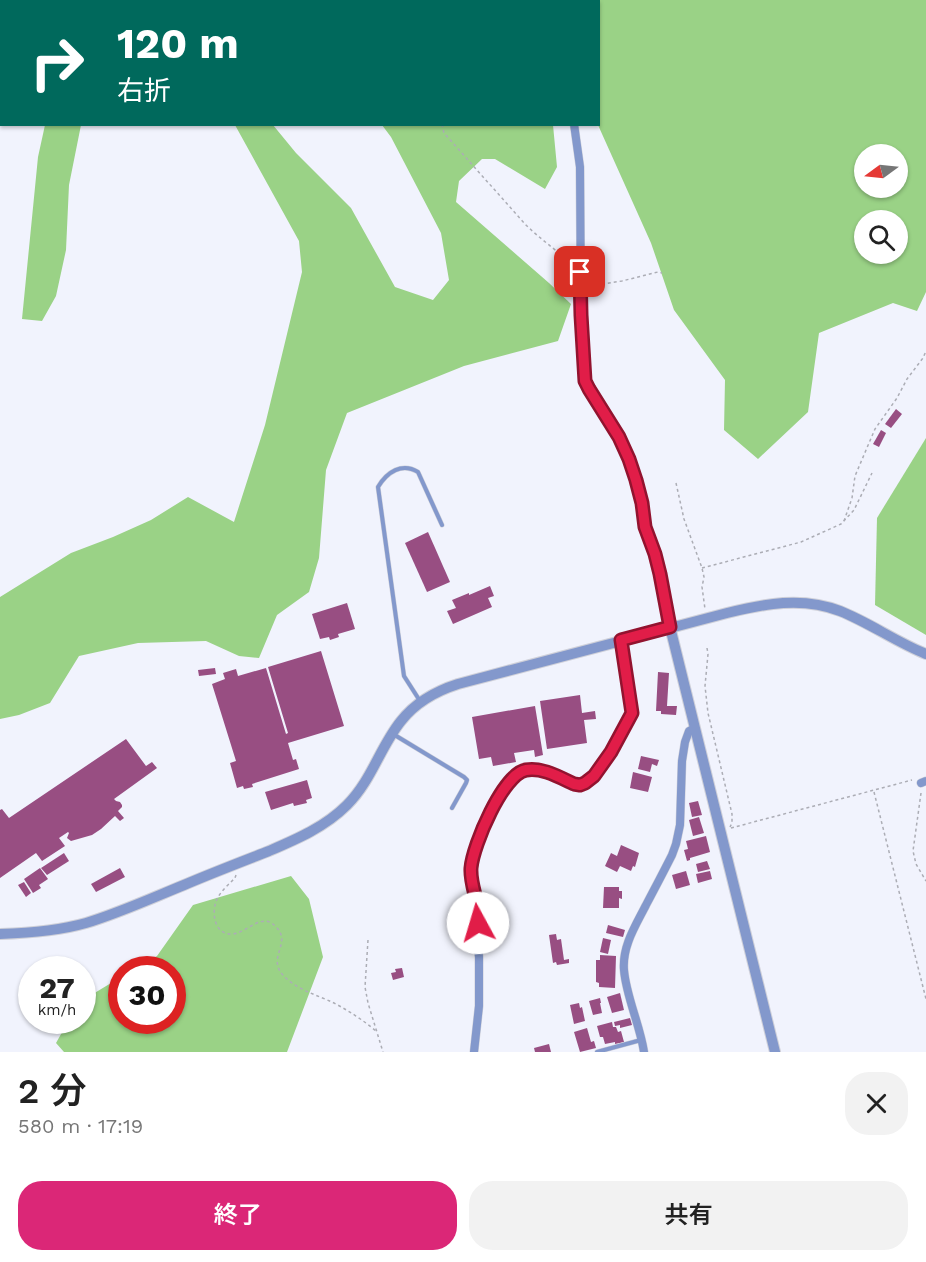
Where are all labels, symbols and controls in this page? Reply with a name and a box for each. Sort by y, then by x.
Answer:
text: 120 m [117,19,239,68]
icon: right [18,24,96,102]
text: 右折 [117,75,171,107]
north arrow [854,144,908,198]
map controls [854,144,908,264]
button: search [854,210,908,264]
pin [554,246,605,297]
icon: arrive [563,255,596,288]
position arrow [446,891,510,955]
speed limit sign: 30 [108,956,186,1034]
text: 27 [39,970,75,1005]
text: km/h [38,1001,76,1019]
text: 2 分 [18,1070,86,1112]
button: close [845,1072,908,1135]
text: 580 m · 17:19 [18,1114,143,1138]
button: 終了 [18,1181,457,1250]
button: 共有 [469,1181,908,1250]

